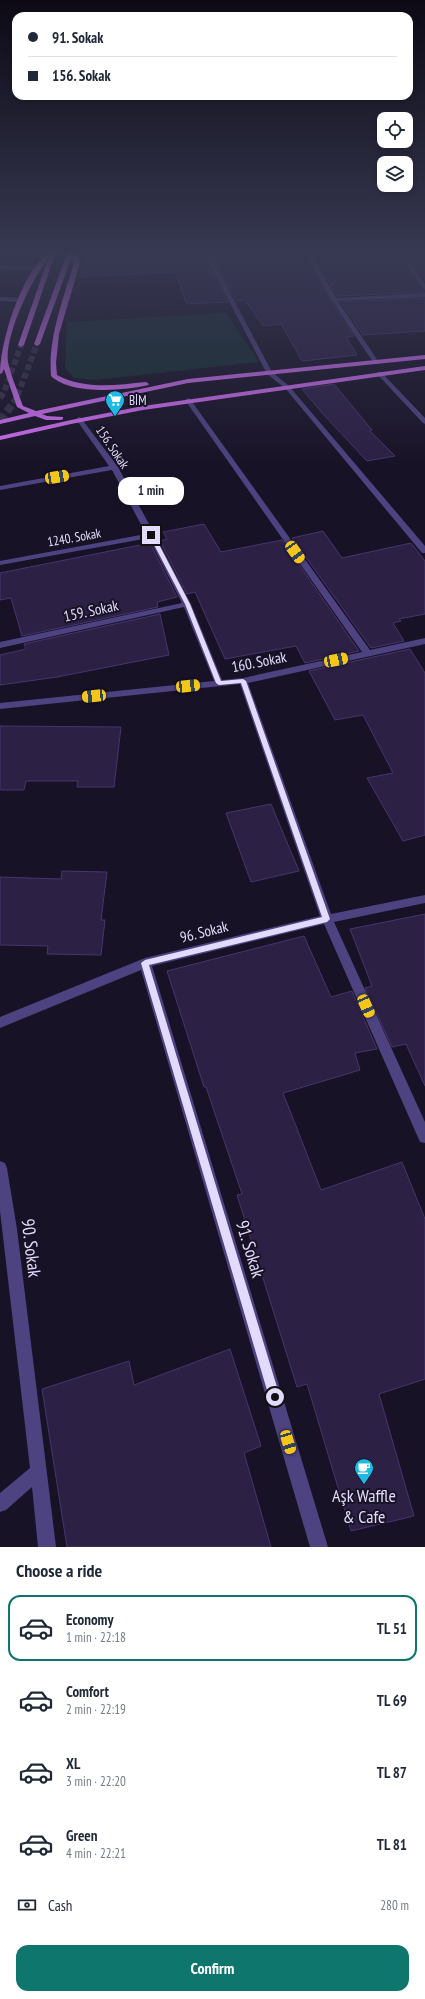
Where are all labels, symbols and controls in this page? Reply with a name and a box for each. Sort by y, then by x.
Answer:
text: 91. Sokak [52,28,104,47]
text: 156. Sokak [52,66,111,85]
map controls [377,112,413,192]
button: locate [377,112,413,148]
button: layers [377,156,413,192]
supermarket icon: BİM [104,389,126,417]
place label: BİM [129,392,146,409]
street label: 156. Sokak [92,423,133,472]
car [44,469,70,485]
callout: 1 min [118,477,184,505]
text: 1 min [138,482,164,499]
street label: 1240. Sokak [46,524,102,551]
route end [142,526,160,544]
car [283,539,307,565]
street label: 159. Sokak [62,595,120,626]
street label: 160. Sokak [230,647,288,676]
car [323,652,349,668]
car [175,679,201,693]
car [81,689,107,703]
street label: 96. Sokak [178,916,230,947]
car [356,993,376,1019]
street label: 90. Sokak [17,1217,46,1278]
street label: 91. Sokak [231,1217,270,1280]
route start [266,1388,284,1406]
car [279,1429,297,1455]
cafe icon: Aşk Waffle & Cafe [353,1457,375,1485]
place label: Aşk Waffle & Cafe [332,1484,396,1528]
text: Choose a ride [16,1559,102,1582]
icon: car [18,1610,54,1646]
text: Economy [66,1610,114,1629]
text: TL 51 [377,1619,407,1638]
text: 1 min · 22:18 [66,1629,126,1646]
icon: car [18,1682,54,1718]
text: Comfort [66,1682,109,1701]
text: TL 69 [377,1691,407,1710]
text: 2 min · 22:19 [66,1701,126,1718]
icon: car [18,1754,54,1790]
text: XL [66,1754,80,1773]
text: TL 87 [377,1763,407,1782]
text: 3 min · 22:20 [66,1773,126,1790]
icon: car [18,1826,54,1862]
text: Green [66,1826,98,1845]
text: TL 81 [377,1835,407,1854]
text: 4 min · 22:21 [66,1845,126,1862]
icon: cash [16,1894,38,1916]
text: Cash [48,1896,72,1915]
text: 280 m [380,1897,409,1914]
button: Confirm [16,1945,409,1991]

